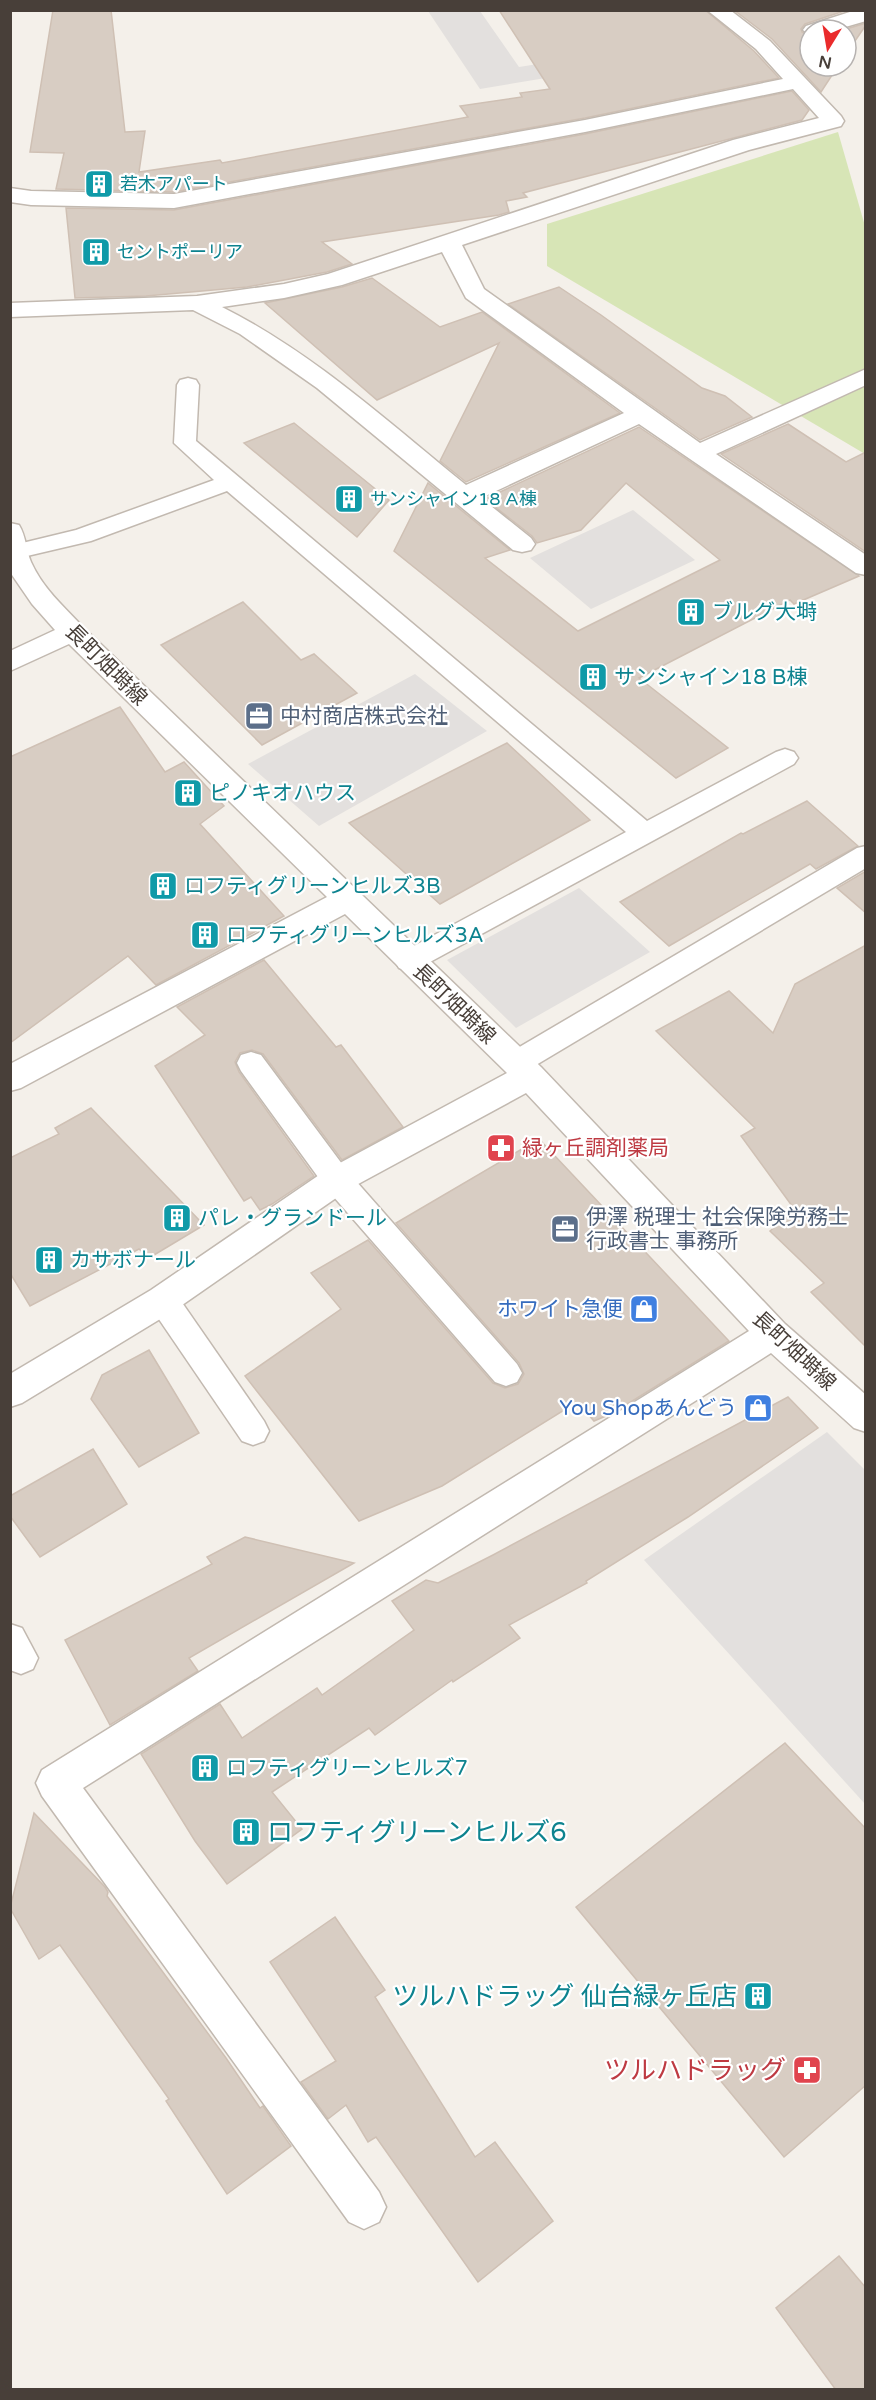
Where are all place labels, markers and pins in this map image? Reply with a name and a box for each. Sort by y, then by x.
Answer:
building icon: 若木アパート [83,168,115,200]
place label: 若木アパート [120,173,228,195]
building icon: セントポーリア [80,236,112,268]
place label: セントポーリア [117,241,243,263]
building icon: サンシャイン18 A棟 [333,483,365,515]
place label: サンシャイン18 A棟 [370,488,537,510]
building icon: ブルグ大塒 [675,596,707,628]
place label: ブルグ大塒 [712,600,817,625]
building icon: サンシャイン18 B棟 [577,661,609,693]
place label: サンシャイン18 B棟 [614,665,807,690]
office icon: 中村商店株式会社 [243,700,275,732]
place label: 中村商店株式会社 [280,704,448,729]
building icon: ピノキオハウス [172,777,204,809]
place label: ピノキオハウス [209,781,356,806]
building icon: ロフティグリーンヒルズ3B [147,870,179,902]
place label: ロフティグリーンヒルズ3B [184,874,440,899]
building icon: ロフティグリーンヒルズ3A [189,919,221,951]
place label: ロフティグリーンヒルズ3A [226,923,484,948]
pharmacy icon: 緑ヶ丘調剤薬局 [485,1132,517,1164]
place label: 緑ヶ丘調剤薬局 [522,1136,669,1161]
building icon: パレ・グランドール [161,1202,193,1234]
place label: 伊澤 税理士 社会保険労務士 行政書士 事務所 [586,1205,849,1254]
place label: パレ・グランドール [198,1206,387,1231]
office icon: 伊澤 税理士 社会保険労務士 行政書士 事務所 [549,1213,581,1245]
building icon: カサボナール [33,1244,65,1276]
place label: カサボナール [70,1248,196,1273]
shop icon: ホワイト急便 [628,1293,660,1325]
place label: ホワイト急便 [497,1297,623,1322]
shop icon: You Shopあんどう [742,1392,774,1424]
place label: You Shopあんどう [559,1396,737,1421]
building icon: ロフティグリーンヒルズ7 [189,1752,221,1784]
place label: ロフティグリーンヒルズ7 [226,1756,468,1781]
building icon: ロフティグリーンヒルズ6 [230,1816,262,1848]
place label: ロフティグリーンヒルズ6 [267,1817,566,1848]
building icon: ツルハドラッグ 仙台緑ヶ丘店 [742,1980,774,2012]
place label: ツルハドラッグ 仙台緑ヶ丘店 [392,1981,737,2012]
pharmacy icon: ツルハドラッグ [791,2054,823,2086]
place label: ツルハドラッグ [604,2055,786,2086]

